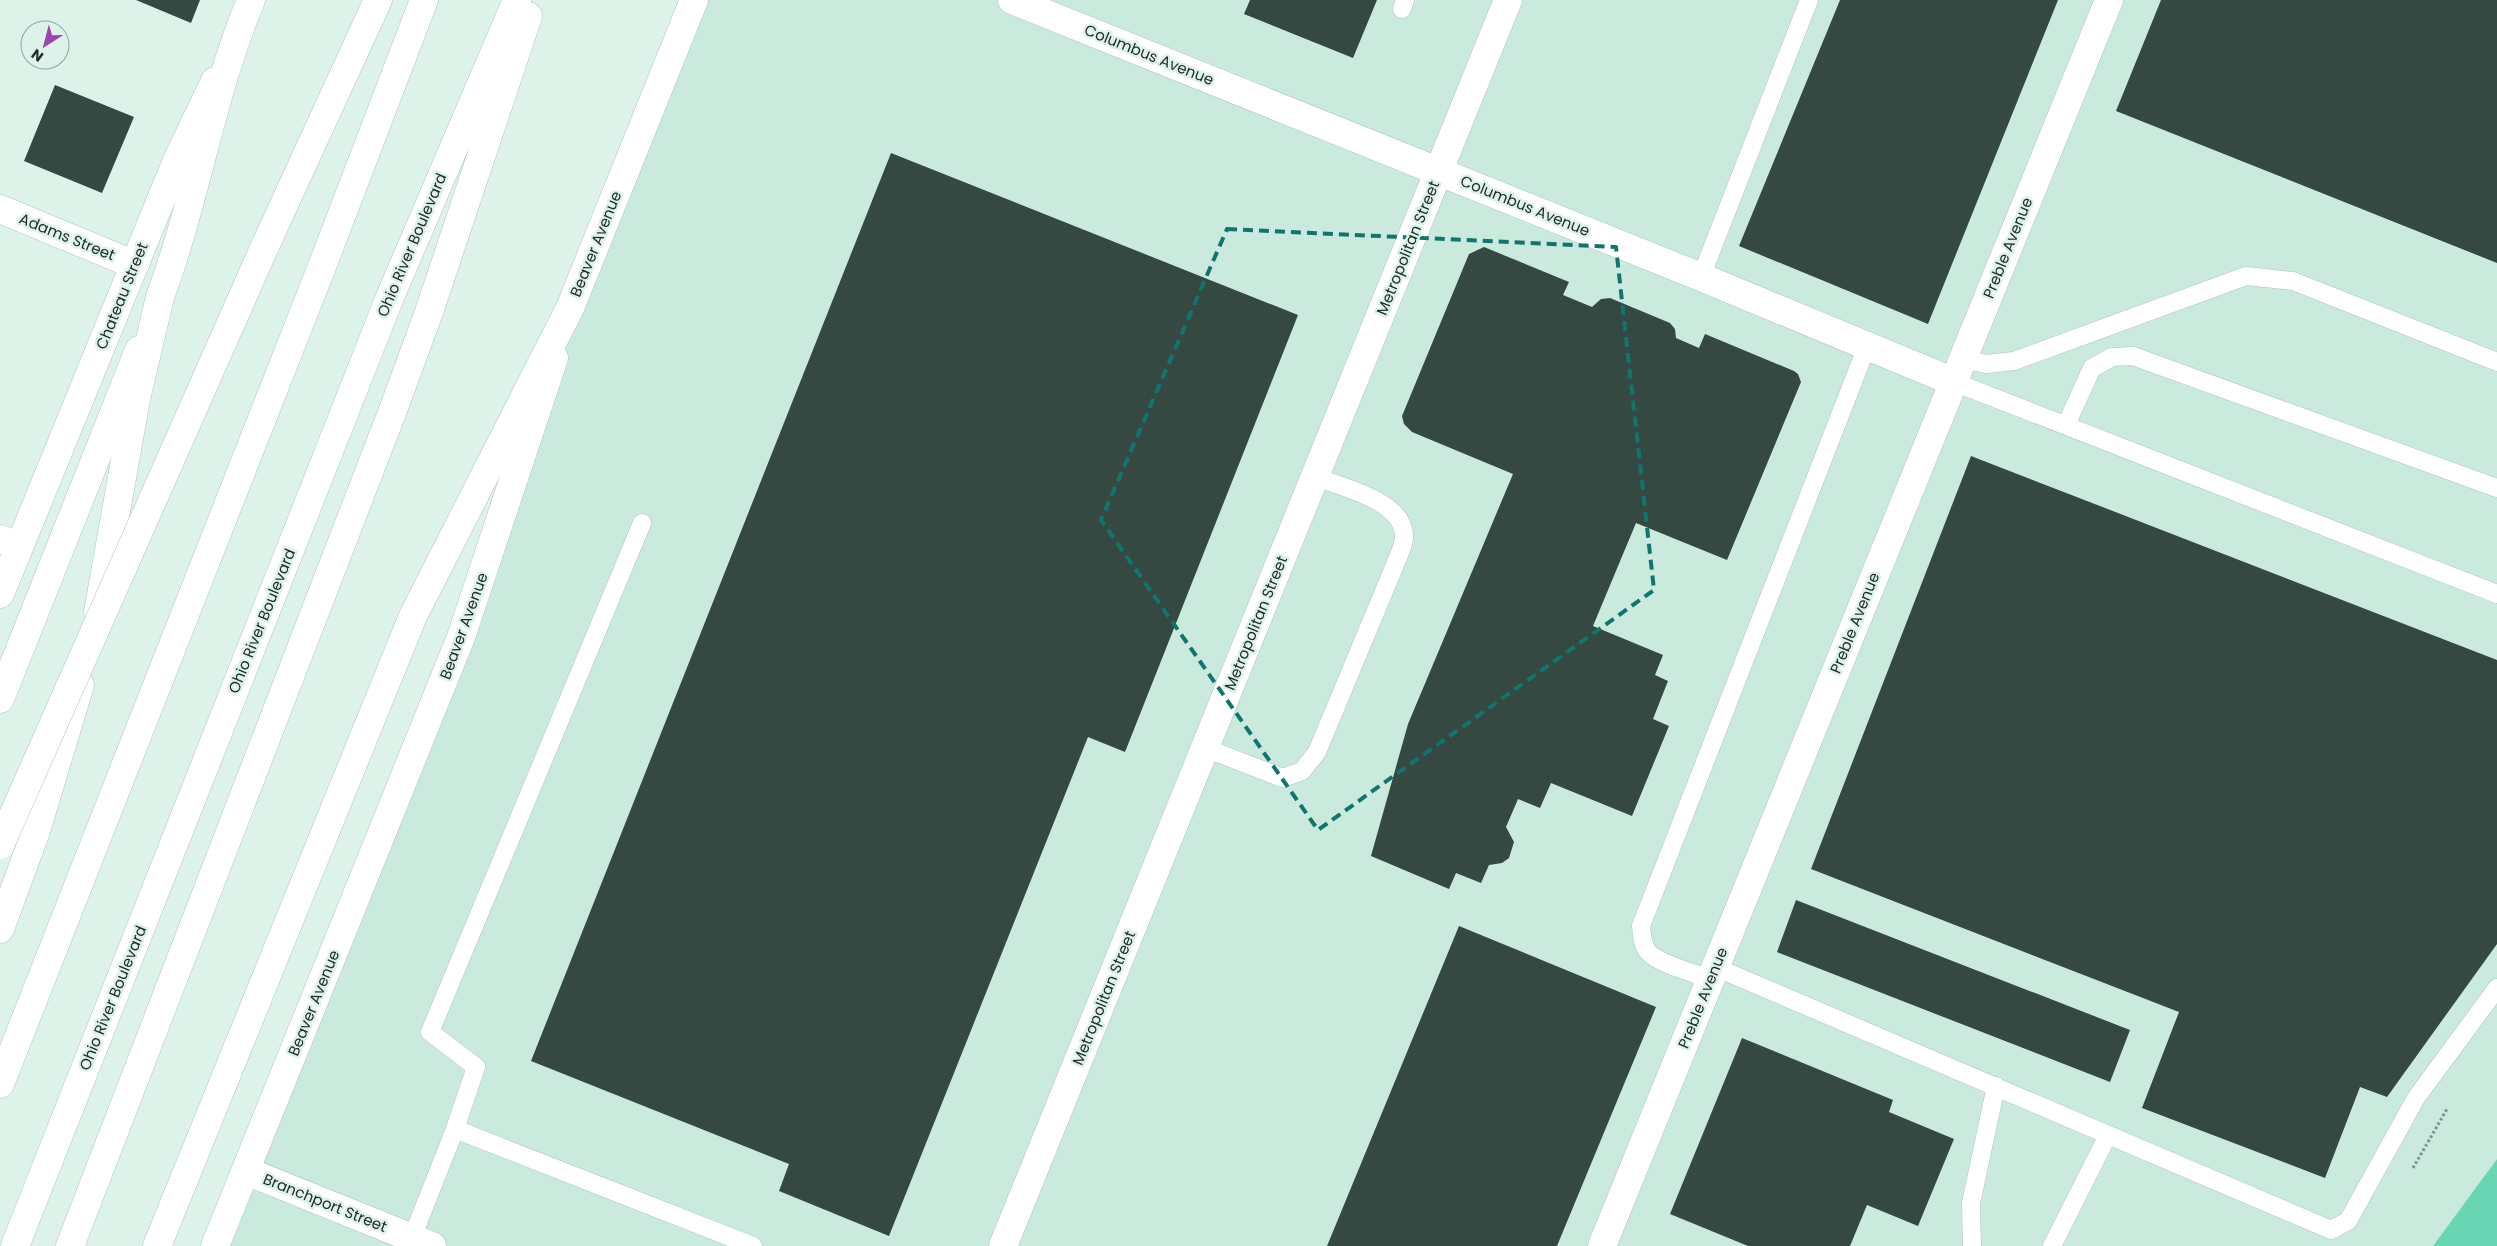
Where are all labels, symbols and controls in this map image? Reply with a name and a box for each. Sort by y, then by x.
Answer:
street label: Columbus Avenue [1081,19,1217,90]
north arrow [20,20,70,70]
text: N [27,44,47,67]
street label: Ohio River Boulevard [372,170,451,320]
street label: Columbus Avenue [1457,170,1593,241]
street label: Metropolitan Street [1371,178,1444,318]
street label: Beaver Avenue [565,188,626,300]
street label: Preble Avenue [1978,194,2037,301]
street label: Adams Street [16,208,118,265]
street label: Chateau Street [90,239,153,352]
street label: Ohio River Boulevard [223,545,300,696]
street label: Metropolitan Street [1219,553,1292,693]
street label: Beaver Avenue [434,569,493,682]
street label: Preble Avenue [1825,569,1884,676]
street label: Ohio River Boulevard [74,922,151,1073]
street label: Metropolitan Street [1067,928,1140,1068]
street label: Preble Avenue [1673,944,1732,1051]
street label: Beaver Avenue [283,947,344,1059]
street label: Branchport Street [260,1168,390,1237]

